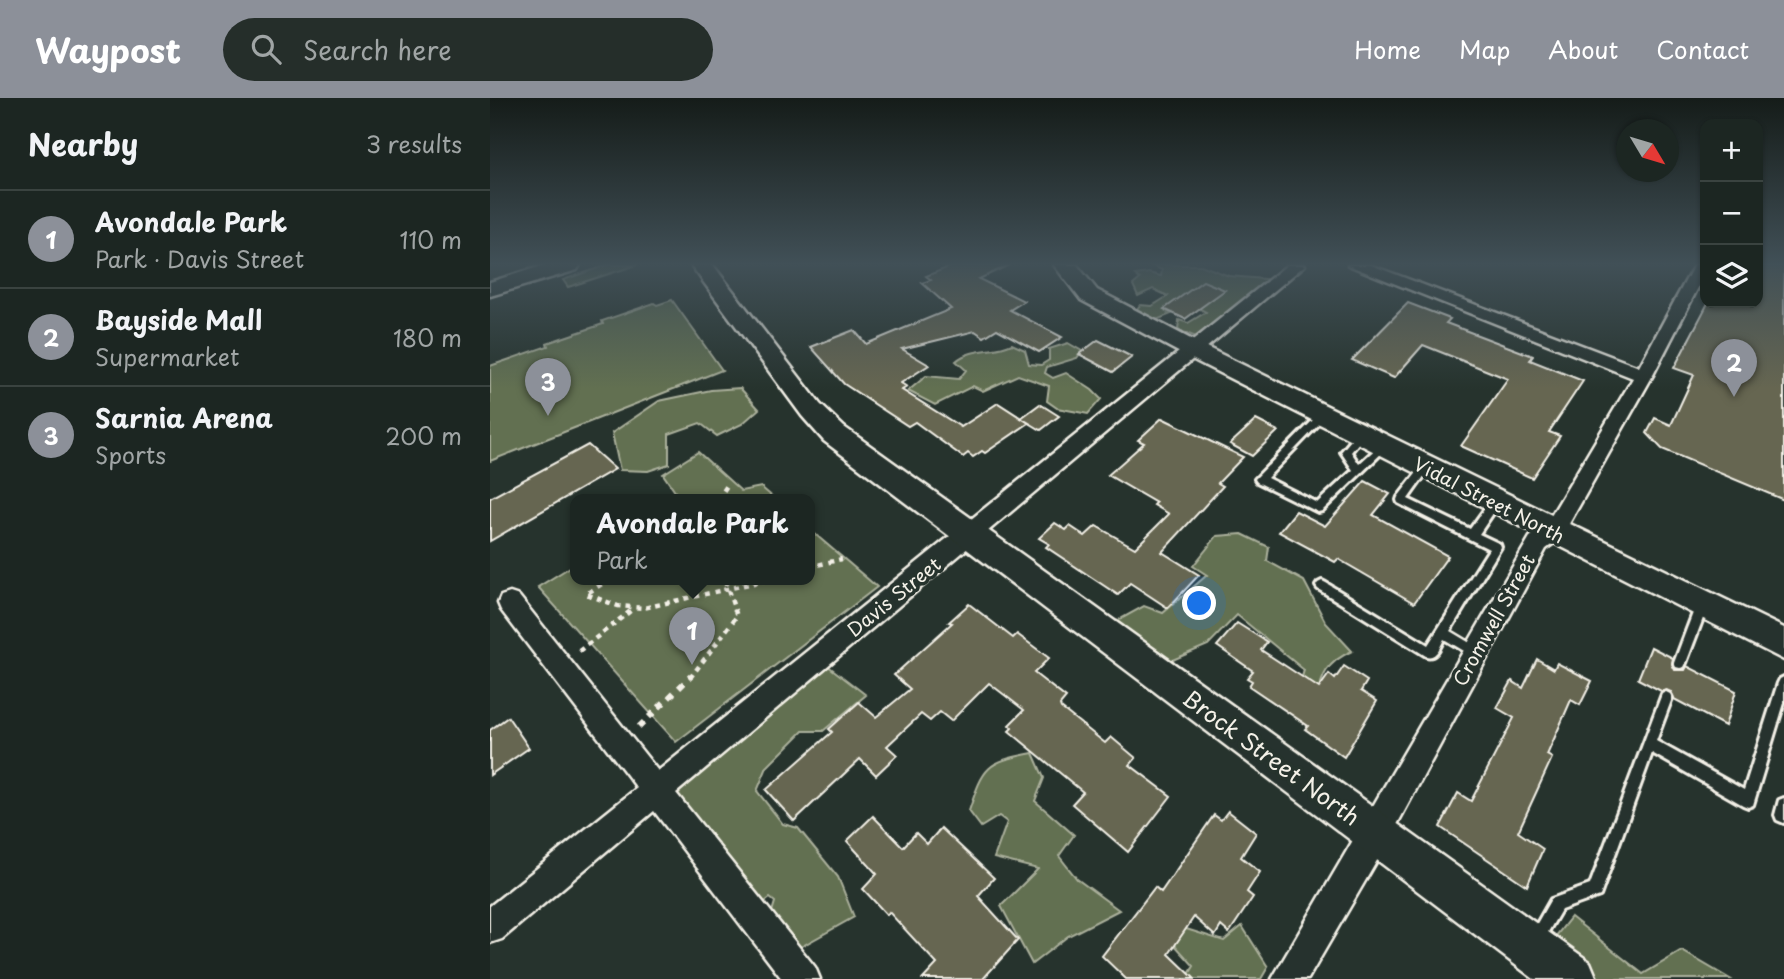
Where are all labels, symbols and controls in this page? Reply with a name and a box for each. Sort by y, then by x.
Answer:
search box [223,18,713,81]
text: Waypost [35,24,181,74]
icon: search [247,30,285,68]
text: Search here [303,30,452,69]
text: Home [1354,31,1421,67]
text: Map [1459,31,1510,67]
text: About [1548,31,1618,67]
text: Contact [1656,31,1749,67]
north arrow [1616,119,1679,182]
map controls [1700,119,1763,308]
button: + [1700,119,1763,182]
text: Nearby [28,121,138,166]
text: 3 results [366,126,462,161]
button: − [1700,182,1763,245]
text: Avondale Park [95,202,287,241]
text: 1 [46,222,57,257]
text: 110 m [400,222,462,257]
text: Park · Davis Street [95,241,304,276]
button: layers [1700,245,1763,308]
text: Bayside Mall [95,300,262,339]
text: 2 [43,320,59,355]
text: 180 m [393,320,462,355]
text: Supermarket [95,339,239,374]
pin: 2 [1711,339,1757,397]
pin: 3 [525,358,571,416]
text: Sarnia Arena [95,398,273,437]
text: 3 [43,418,59,453]
text: 200 m [385,418,462,453]
text: Sports [95,437,166,472]
street label: Vidal Street North [1409,449,1570,549]
popup [570,494,815,585]
text: Avondale Park [596,503,789,542]
text: Park [596,542,648,577]
street label: Cromwell Street [1445,548,1541,691]
street label: Davis Street [840,550,946,643]
your location [1182,586,1216,620]
pin: 1 [669,607,715,665]
street label: Brock Street North [1176,680,1368,833]

